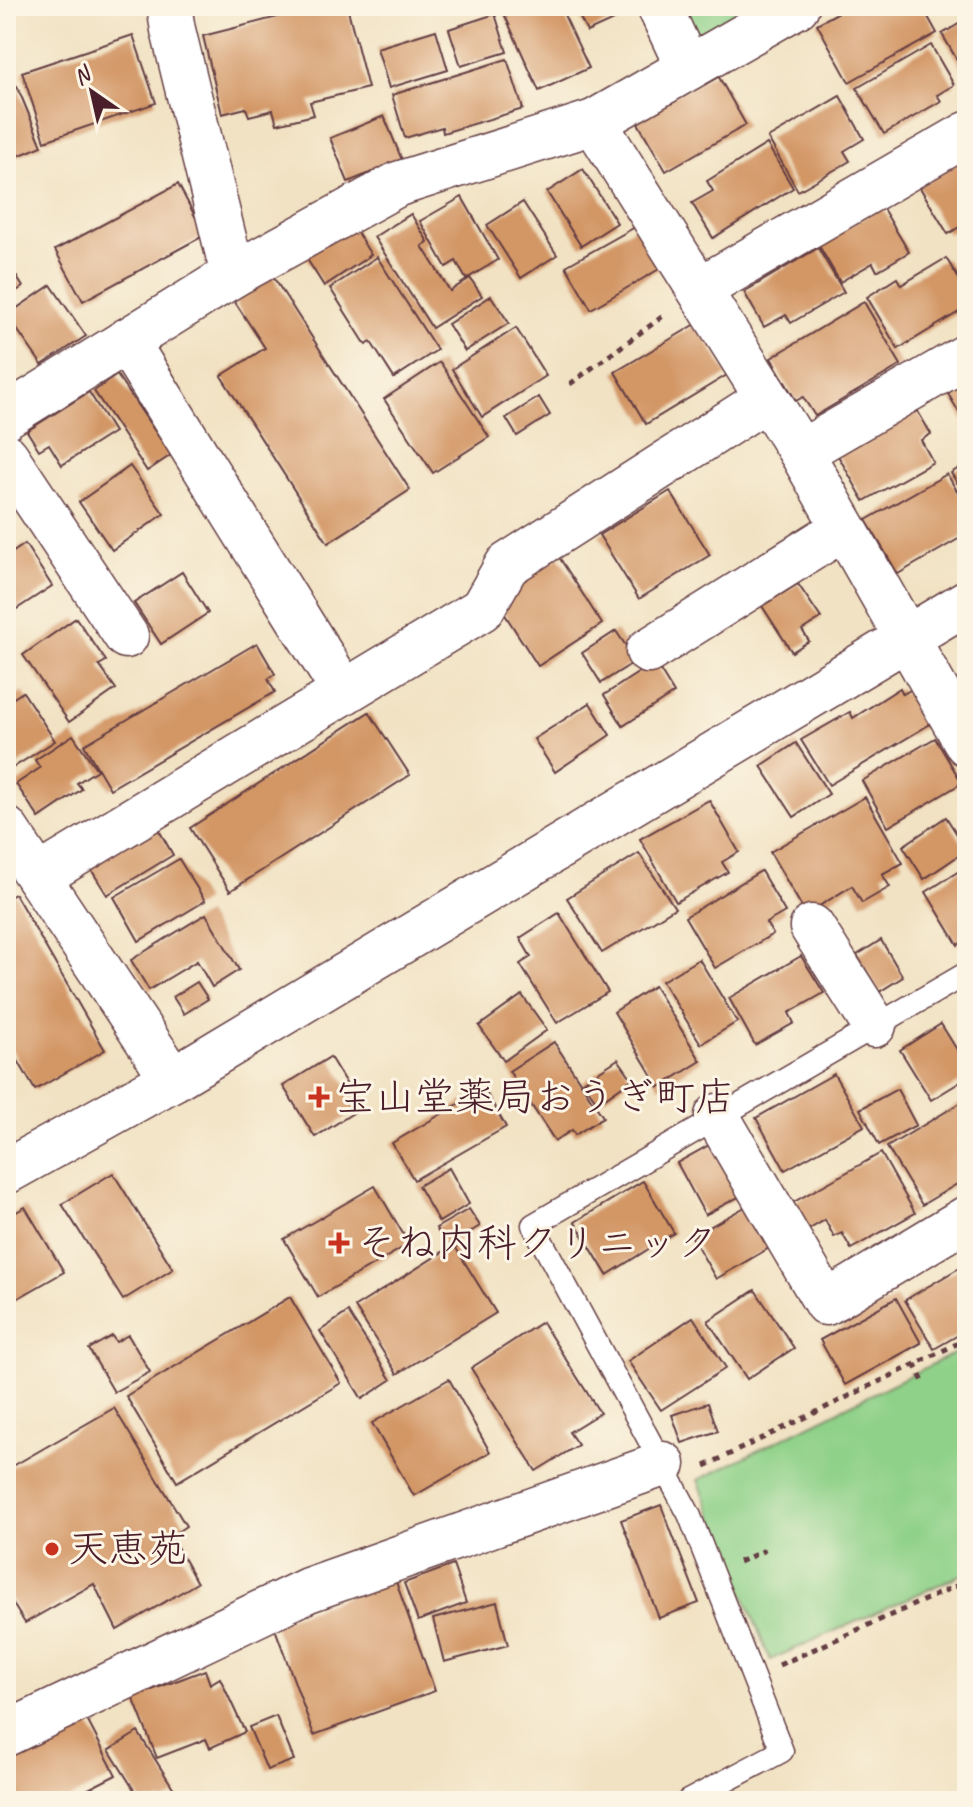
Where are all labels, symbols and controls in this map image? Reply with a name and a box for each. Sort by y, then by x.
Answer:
north arrow [52,52,132,132]
text: N [68,59,98,92]
place label: 宝山堂薬局おうぎ町店 [335,1072,735,1122]
marker: 宝山堂薬局おうぎ町店 [310,1088,328,1106]
place label: そね内科クリニック [357,1218,717,1268]
marker: そね内科クリニック [328,1232,350,1254]
place label: 天恵苑 [68,1524,188,1574]
marker: 天恵苑 [43,1540,61,1558]

